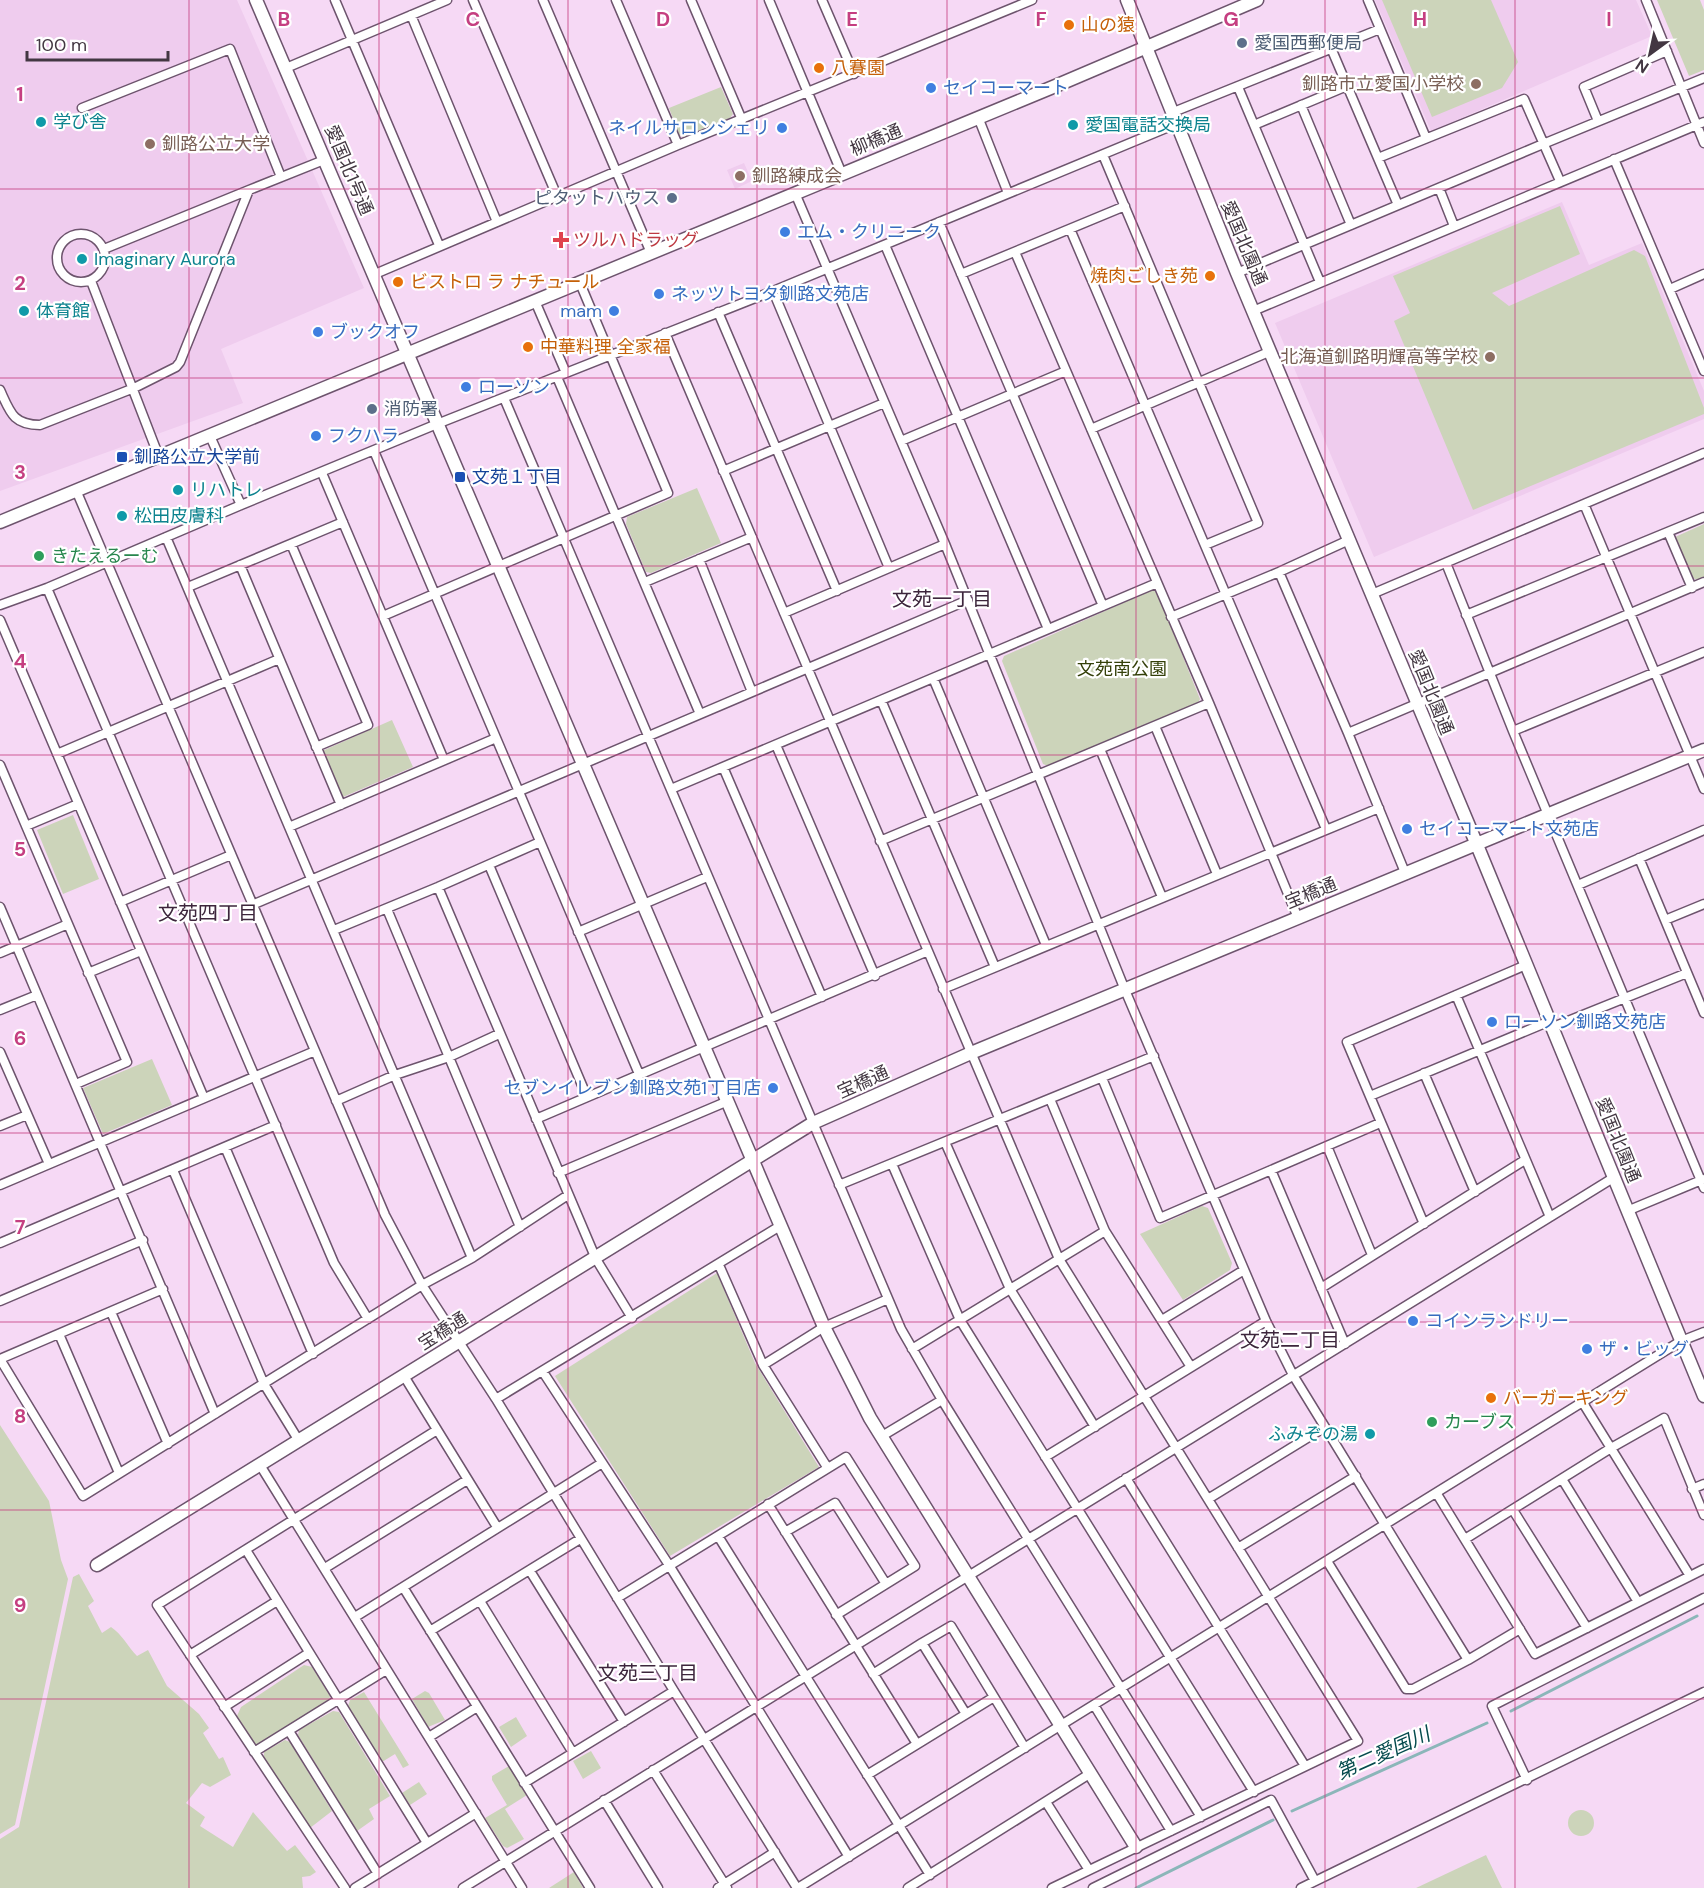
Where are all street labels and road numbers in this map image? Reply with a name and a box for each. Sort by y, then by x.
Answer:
street label: 柳橋通 [846,118,906,162]
street label: 愛国北1号通 [319,121,379,219]
street label: 愛国北園通 [1215,197,1273,289]
street label: 愛国北園通 [1403,646,1459,738]
street label: 宝橋通 [1281,872,1341,914]
street label: 宝橋通 [833,1060,893,1104]
street label: 愛国北園通 [1590,1094,1646,1186]
street label: 宝橋通 [414,1307,472,1355]

